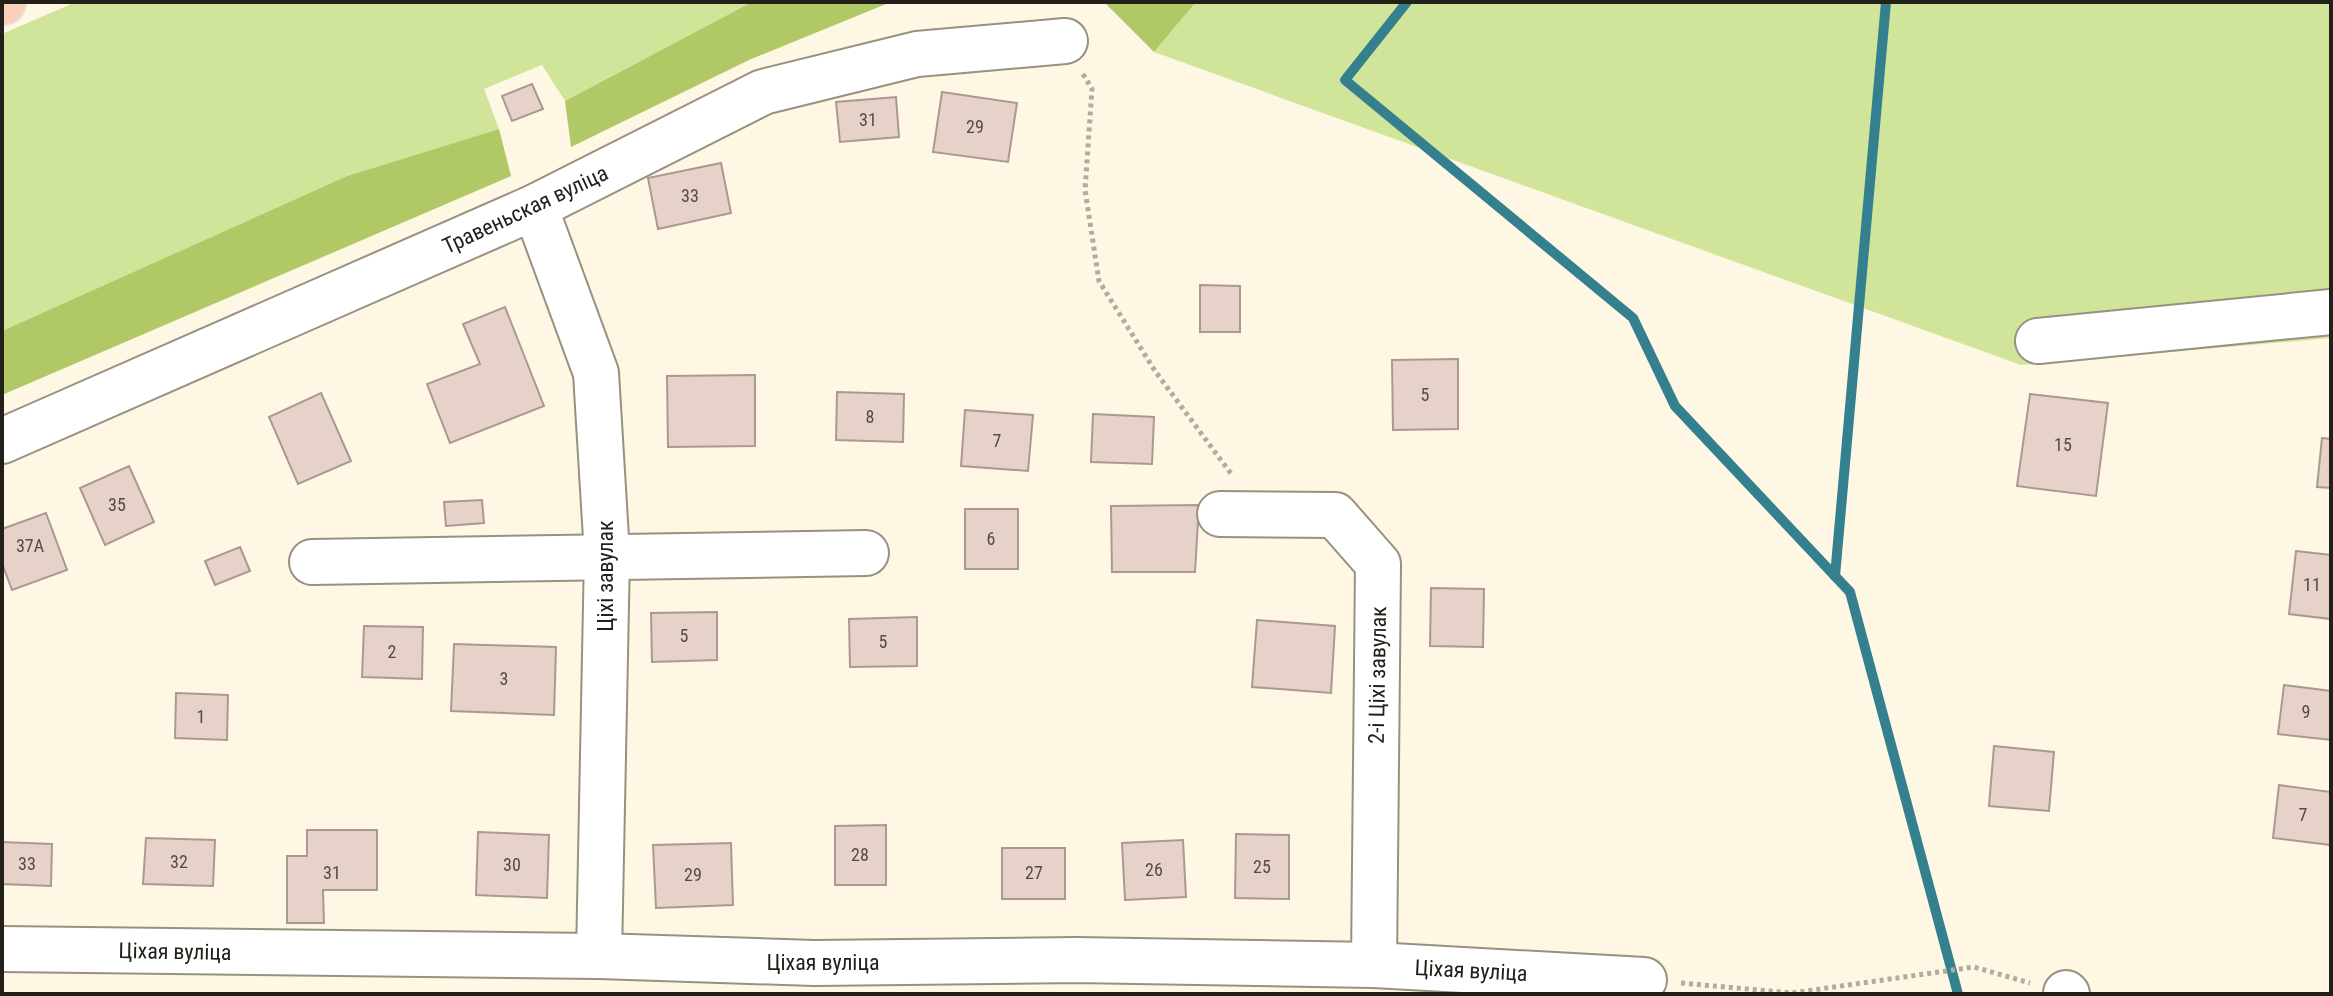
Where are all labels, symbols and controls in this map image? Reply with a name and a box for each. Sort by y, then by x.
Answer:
house number: 31 [859,109,877,130]
house number: 29 [966,116,984,137]
street label: Травеньская вуліца [438,160,612,259]
house number: 33 [681,185,699,206]
house number: 5 [1421,384,1430,405]
house number: 8 [866,406,874,427]
house number: 7 [993,430,1002,451]
house number: 15 [2054,434,2072,455]
house number: 35 [108,494,126,515]
street label: Ціхі завулак [593,520,618,632]
house number: 6 [987,528,995,549]
house number: 37А [16,535,45,556]
house number: 11 [2303,574,2321,595]
street label: 2-і Ціхі завулак [1364,606,1391,744]
house number: 5 [680,625,689,646]
house number: 5 [879,631,888,652]
house number: 2 [388,641,397,662]
house number: 3 [500,668,508,689]
house number: 9 [2302,701,2310,722]
house number: 1 [197,706,205,727]
house number: 7 [2299,804,2308,825]
house number: 28 [851,844,869,865]
house number: 32 [170,851,188,872]
house number: 33 [18,853,36,874]
house number: 30 [503,854,521,875]
house number: 25 [1253,856,1271,877]
house number: 26 [1145,859,1163,880]
house number: 31 [323,862,341,883]
house number: 27 [1025,862,1043,883]
house number: 29 [684,864,702,885]
street label: Ціхая вуліца [118,938,232,965]
street label: Ціхая вуліца [766,950,880,975]
street label: Ціхая вуліца [1414,955,1528,986]

